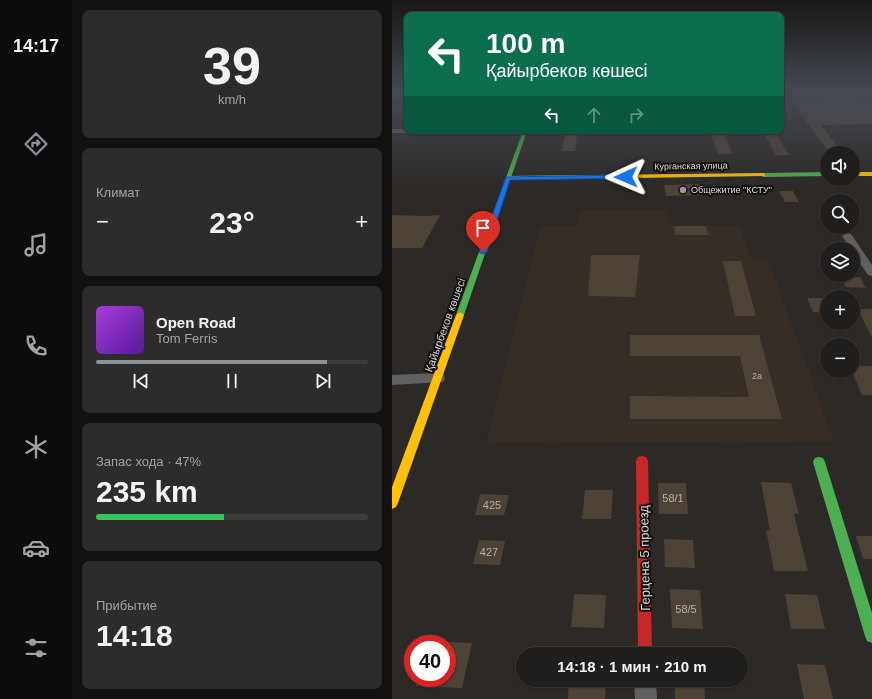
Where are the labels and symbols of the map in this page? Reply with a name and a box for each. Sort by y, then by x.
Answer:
position arrow [605,156,647,198]
street label: Курганская улица [654,160,728,172]
marker: Общежитие "КСТУ" [678,185,688,195]
place label: Общежитие "КСТУ" [691,185,772,195]
pin [466,211,500,252]
street label: Қайырбеков көшесі [422,277,468,373]
house number: 2а [752,371,762,381]
house number: 58/1 [662,492,684,504]
house number: 425 [483,499,501,511]
street label: Герцена 5 проезд [636,505,653,611]
house number: 427 [480,546,498,558]
house number: 58/5 [675,603,697,615]
speed limit sign: 40 [404,635,456,687]

